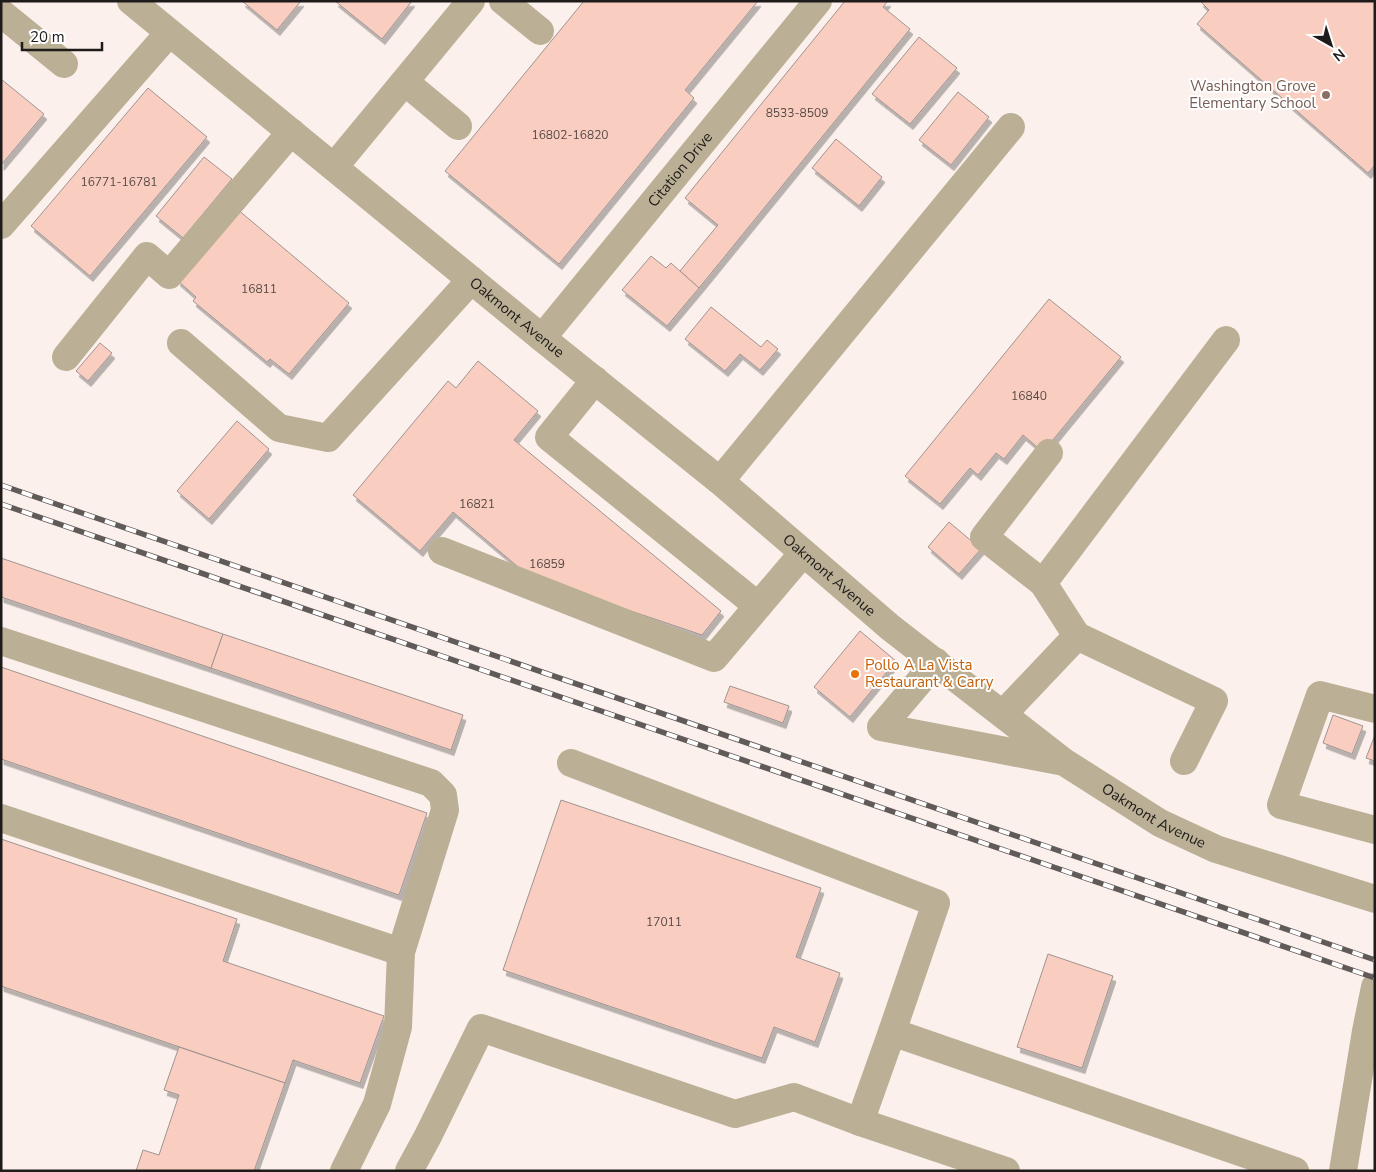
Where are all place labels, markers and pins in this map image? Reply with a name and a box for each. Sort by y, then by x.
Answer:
place label: Washington Grove Elementary School [1189,76,1317,113]
marker: Washington Grove Elementary School [1320,89,1332,101]
place label: Pollo A La Vista Restaurant & Carry [865,655,994,692]
marker: Pollo A La Vista Restaurant & Carry [849,668,861,680]

